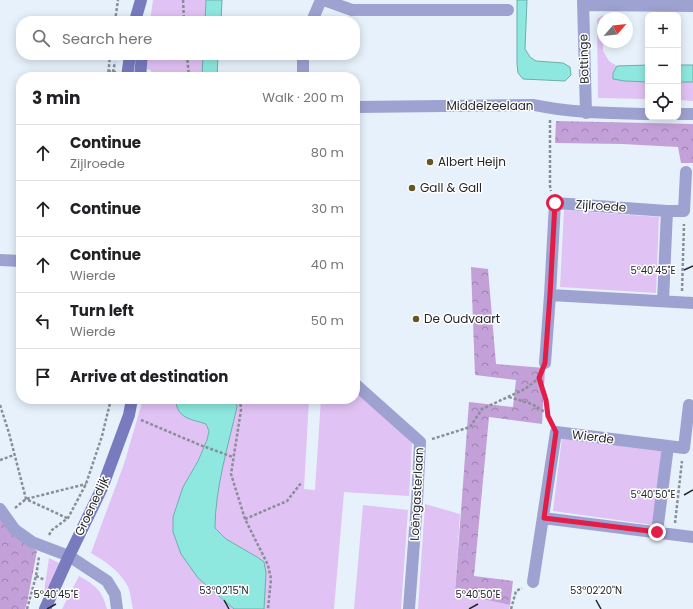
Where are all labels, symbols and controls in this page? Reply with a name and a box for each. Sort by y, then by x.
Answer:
north arrow [597,12,633,48]
map controls [645,12,681,120]
button: + [645,12,681,48]
search box [16,16,360,60]
icon: search [30,27,52,49]
text: Search here [62,28,152,49]
street label: Bottinge [574,34,593,84]
button: − [645,48,681,84]
button: locate [645,84,681,120]
text: 3 min [32,86,80,110]
text: Walk · 200 m [262,88,344,107]
street label: Middelzeelaan [446,97,534,114]
text: Continue [70,132,141,153]
icon: ahead [32,142,54,164]
text: 80 m [311,143,344,162]
place label: Albert Heijn [438,153,506,170]
text: Zijlroede [70,154,125,173]
marker: Albert Heijn [425,157,435,167]
place label: Gall & Gall [420,179,482,196]
marker: Gall & Gall [407,183,417,193]
route start [546,194,564,212]
street label: Zijlroede [575,195,627,216]
icon: ahead [32,198,54,220]
text: Continue [70,198,141,219]
text: 30 m [311,199,344,218]
text: Continue [70,244,141,265]
icon: ahead [32,254,54,276]
text: 40 m [311,255,344,274]
text: 5°40'45"E [630,263,676,278]
text: Wierde [70,266,116,285]
text: Turn left [70,300,134,321]
icon: left [32,310,54,332]
place label: De Oudvaart [424,310,500,327]
text: 50 m [311,311,344,330]
marker: De Oudvaart [411,314,421,324]
text: Wierde [70,322,116,341]
icon: arrive [32,366,54,388]
text: Arrive at destination [70,366,228,387]
street label: Wierde [571,425,615,448]
street label: Loëngasterlaan [406,447,427,541]
street label: Groenedijk [70,472,113,539]
text: 5°40'50"E [630,487,676,502]
route end [648,523,666,541]
text: 53°02'15"N [199,583,249,598]
text: 53°02'20"N [570,583,622,598]
text: 5°40'45"E [33,587,79,602]
text: 5°40'50"E [455,587,501,602]

